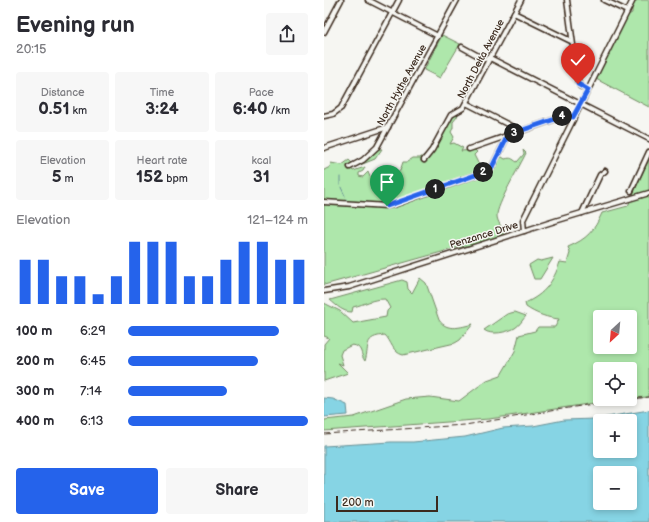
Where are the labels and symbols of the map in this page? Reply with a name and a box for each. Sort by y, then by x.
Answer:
street label: North Delta Avenue [455,17,507,101]
street label: North Hythe Avenue [375,42,429,128]
pin [561,43,595,84]
pin: 4 [552,106,572,126]
pin: 3 [504,123,524,143]
pin: 2 [473,162,493,182]
pin [370,165,404,206]
pin: 1 [425,179,445,199]
street label: Penzance Drive [448,219,520,251]
north arrow [593,310,637,354]
scale bar [336,494,438,513]

